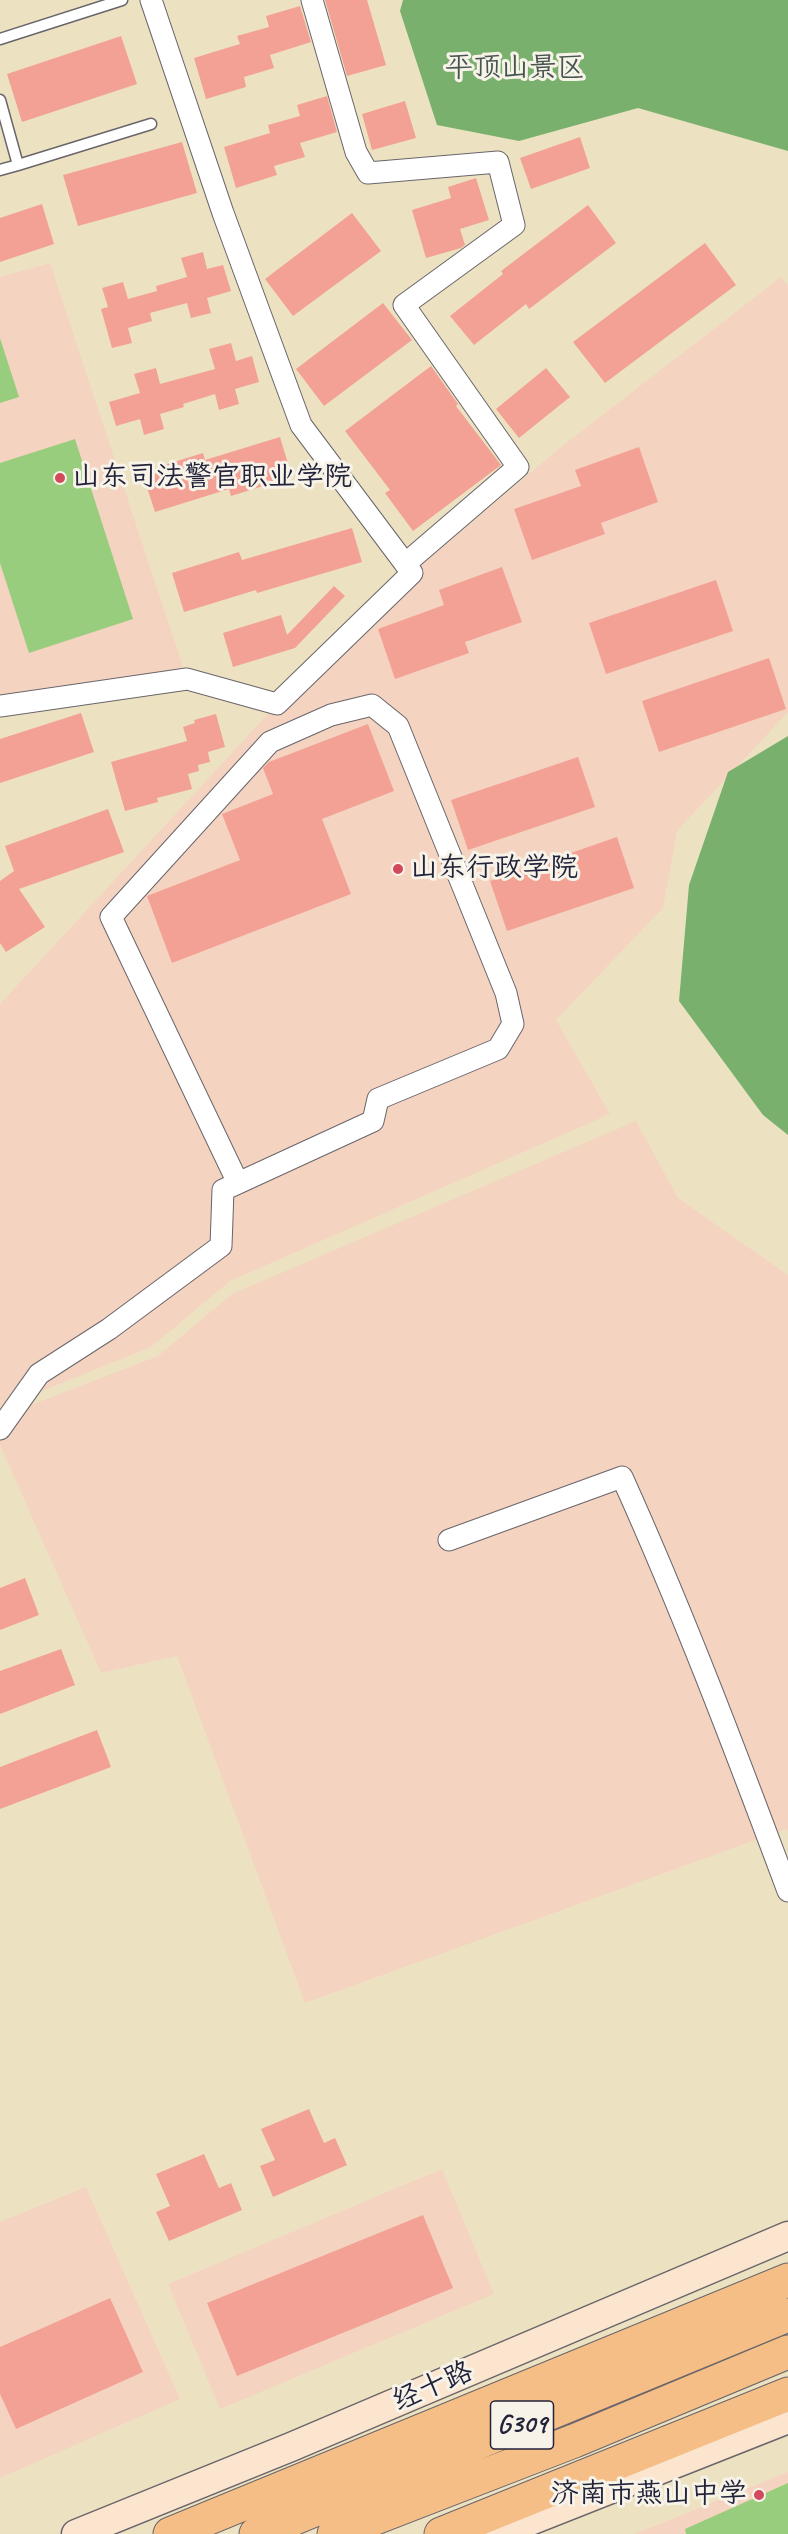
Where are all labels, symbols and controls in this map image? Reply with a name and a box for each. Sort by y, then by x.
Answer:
park label: 平顶山景区 [445,52,585,86]
place label: 山东司法警官职业学院 [72,461,352,495]
marker: 山东司法警官职业学院 [53,471,67,485]
place label: 山东行政学院 [410,852,578,886]
marker: 山东行政学院 [391,862,405,876]
street label: 经十路 [388,2355,478,2419]
road number: G309 [490,2401,554,2449]
place label: 济南市燕山中学 [551,2478,747,2512]
marker: 济南市燕山中学 [752,2488,766,2502]

